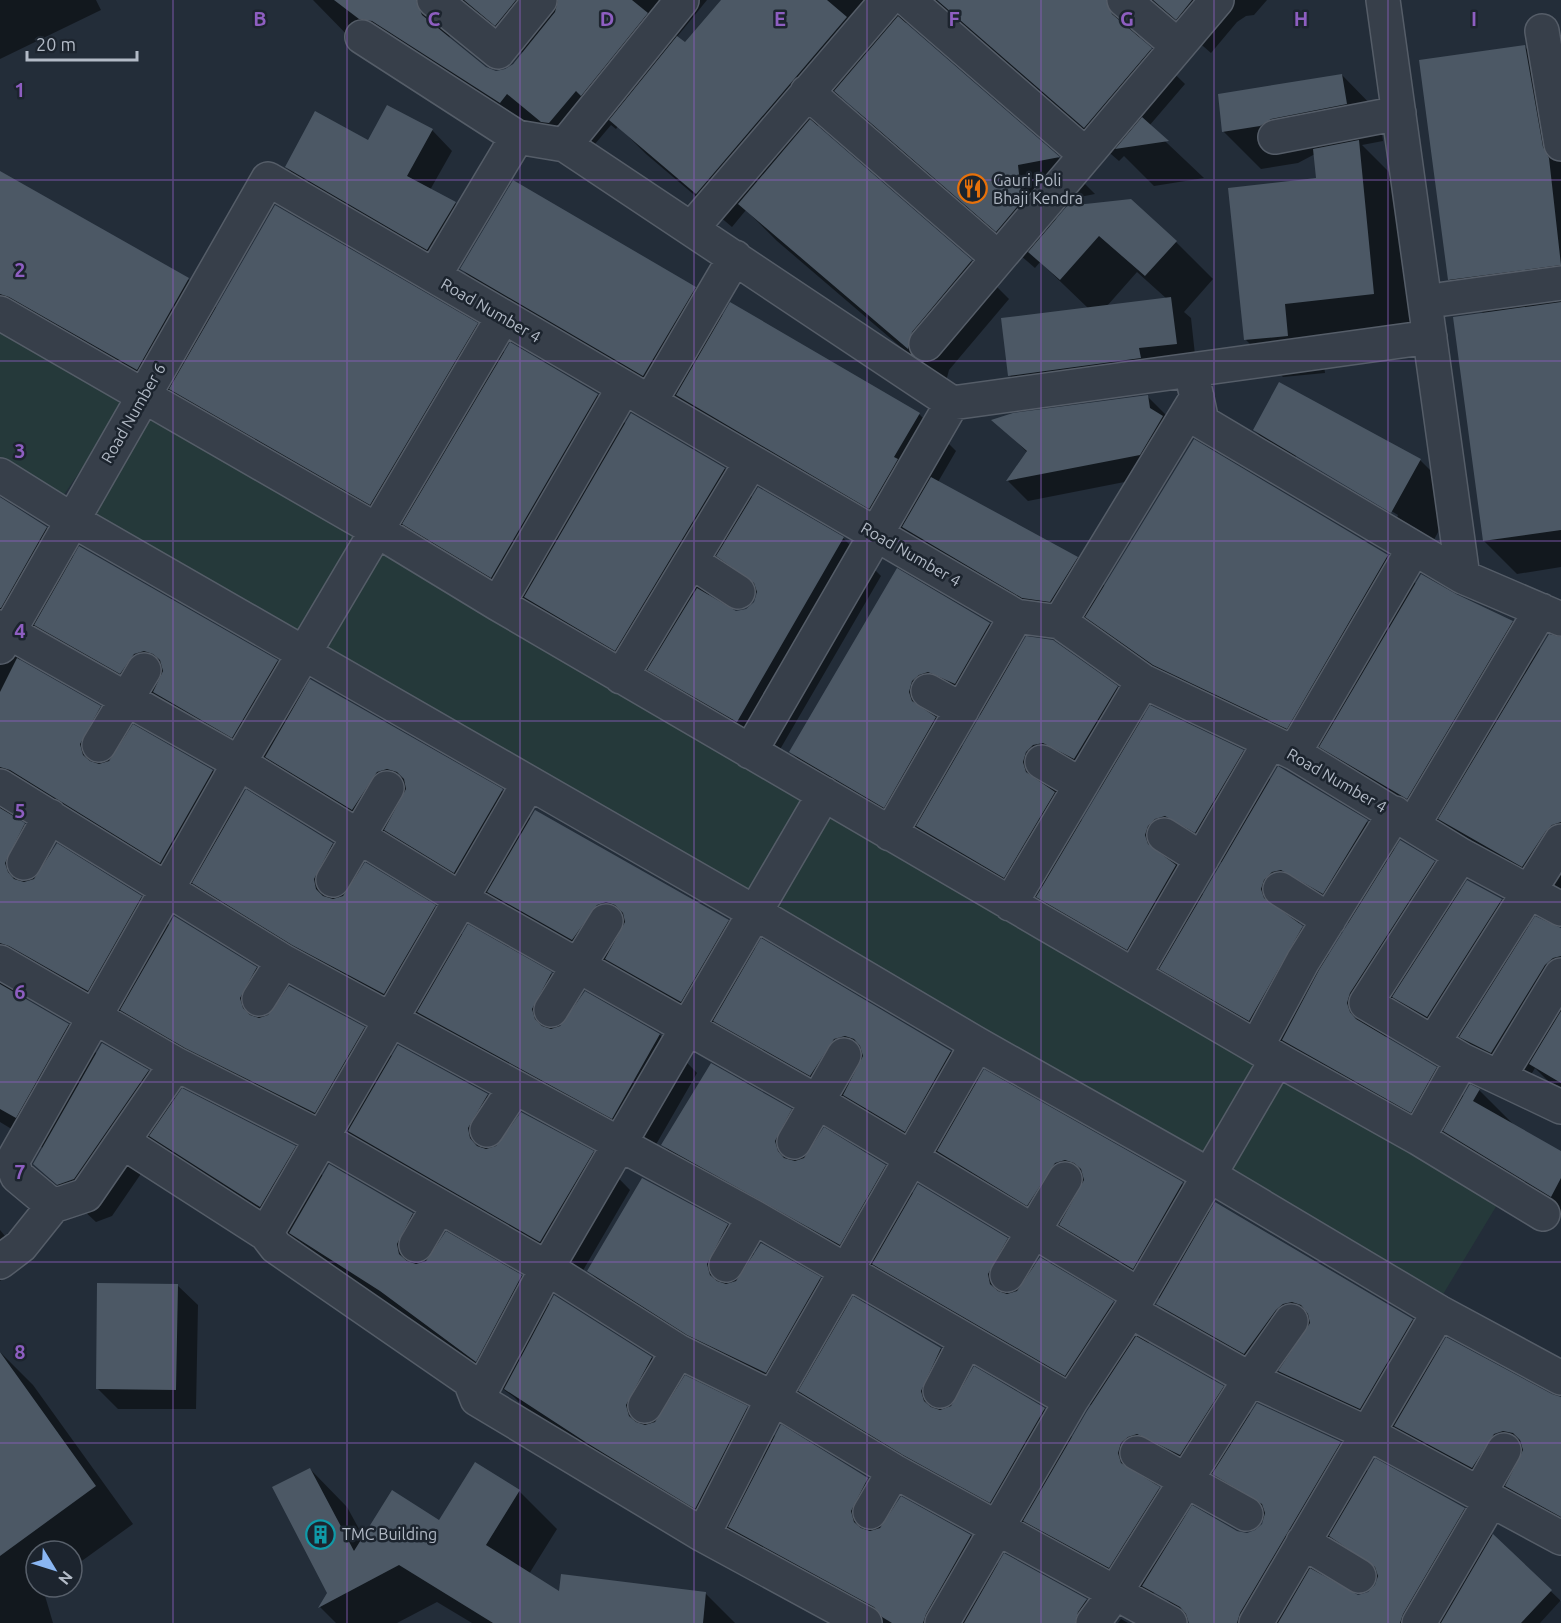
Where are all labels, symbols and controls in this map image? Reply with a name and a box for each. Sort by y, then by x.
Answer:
text: B [253,7,267,30]
text: C [428,7,441,30]
text: D [600,7,614,30]
text: E [774,7,786,30]
text: F [948,7,960,30]
text: G [1120,7,1134,30]
text: H [1294,7,1308,30]
text: I [1471,7,1477,30]
scale bar [27,24,136,62]
text: 20 m [36,34,76,54]
text: 1 [14,78,26,101]
place label: Gauri Poli Bhaji Kendra [993,171,1083,207]
restaurant icon: Gauri Poli Bhaji Kendra [956,173,988,205]
text: 2 [14,258,26,281]
street label: Road Number 4 [438,274,544,346]
street label: Road Number 6 [97,360,169,466]
text: 3 [14,439,26,462]
street label: Road Number 4 [858,518,964,590]
text: 4 [14,619,26,642]
street label: Road Number 4 [1284,744,1390,816]
text: 5 [14,799,26,822]
text: 6 [14,980,26,1003]
text: 7 [14,1160,26,1183]
text: 8 [14,1340,26,1363]
building icon: TMC Building [305,1518,337,1550]
place label: TMC Building [342,1525,437,1543]
north arrow [24,1539,84,1599]
text: N [55,1568,77,1588]

